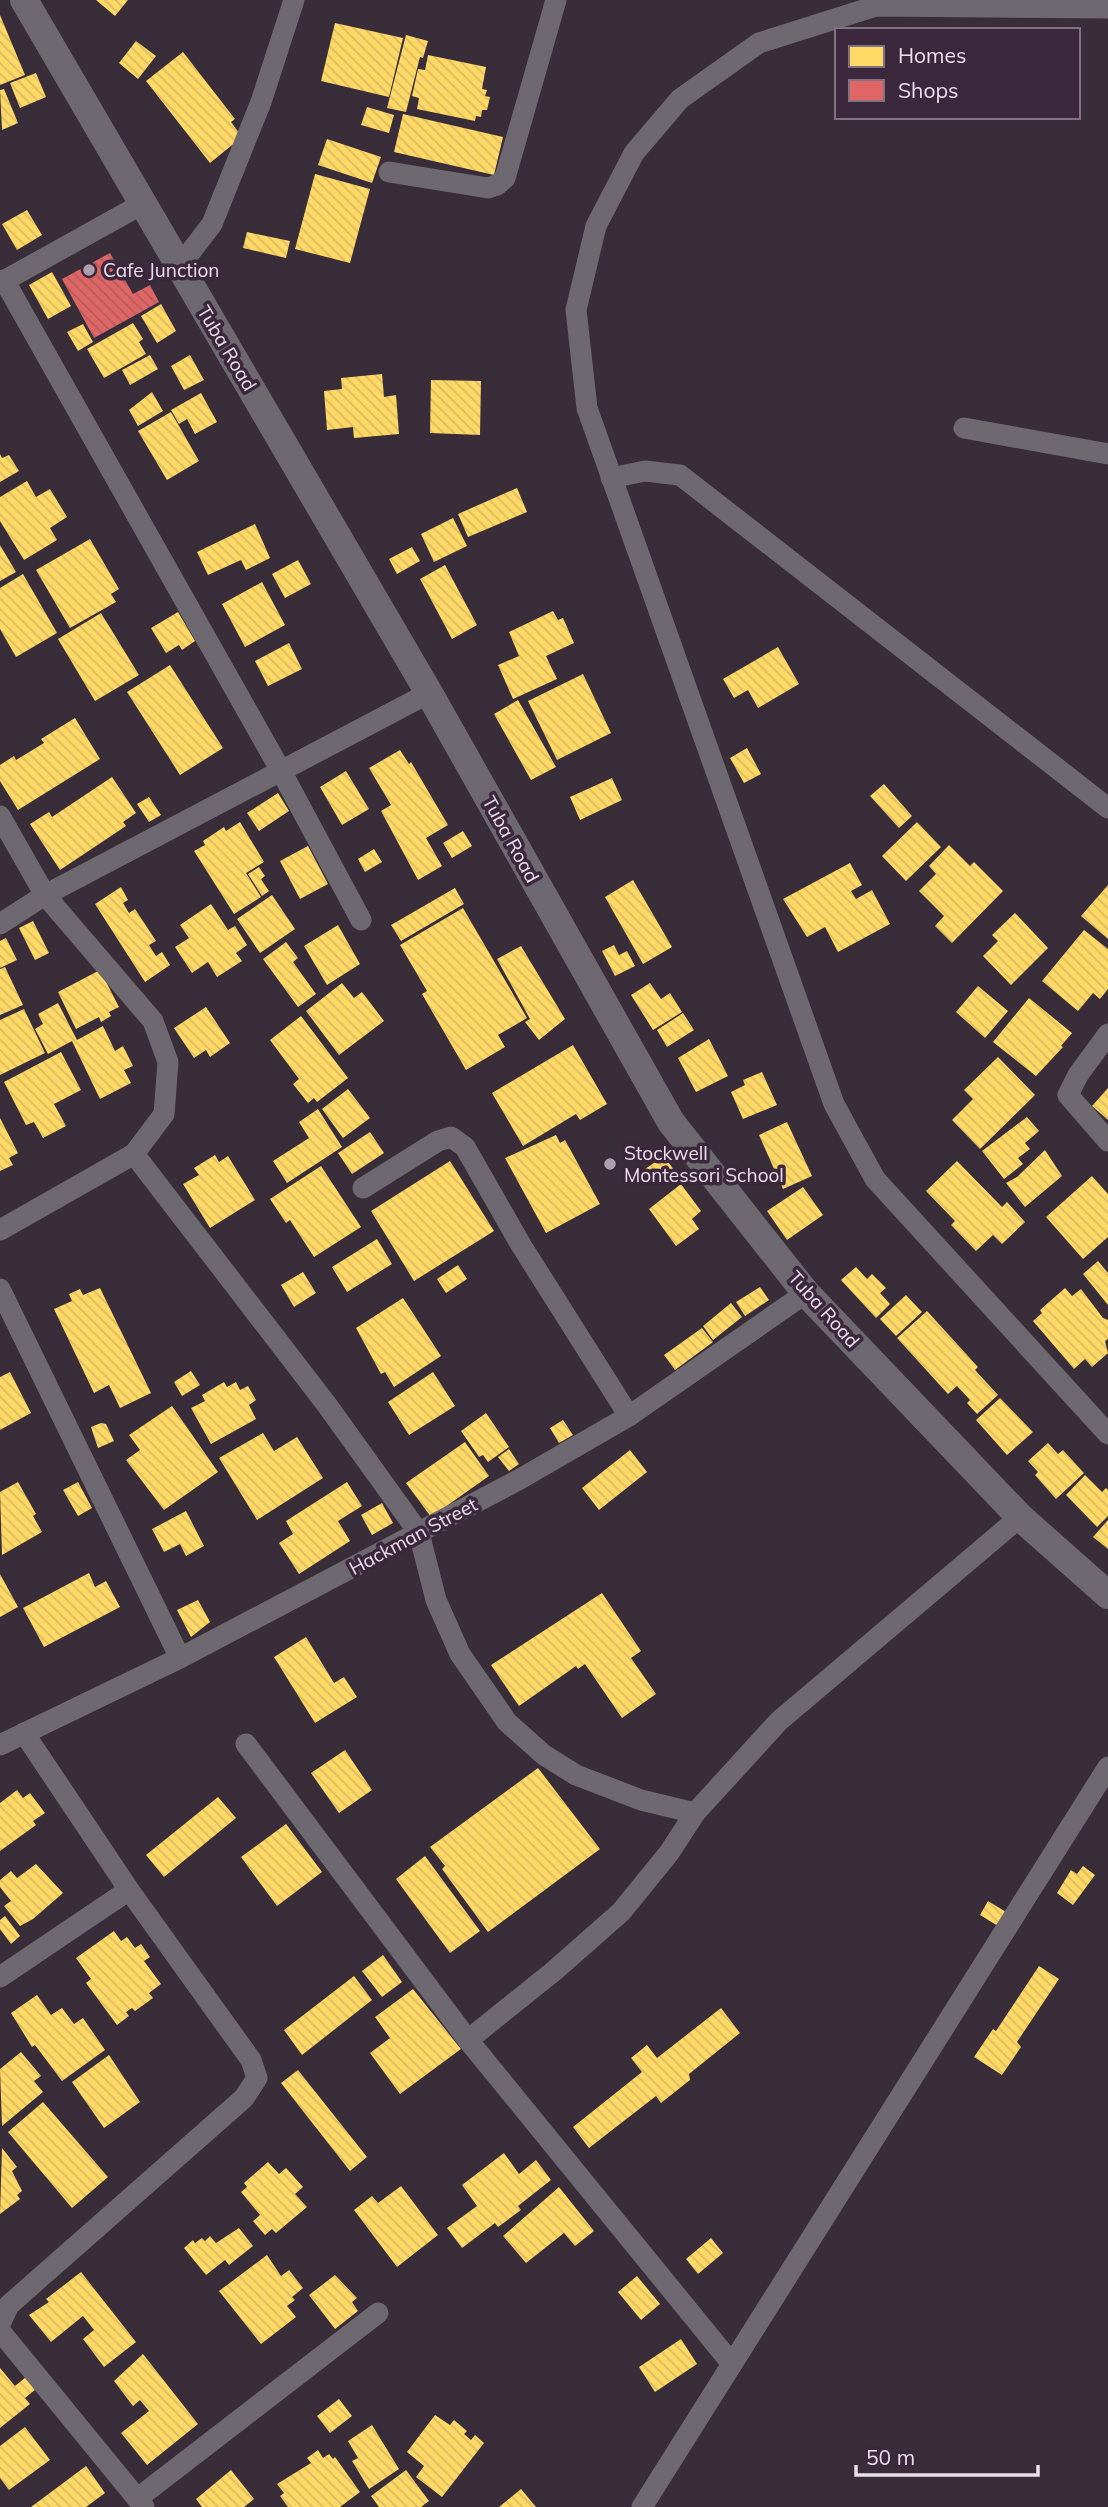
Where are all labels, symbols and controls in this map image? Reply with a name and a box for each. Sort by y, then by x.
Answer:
legend [835,28,1080,119]
text: Homes [898,42,966,68]
text: Shops [898,77,958,103]
place label: Cafe Junction [103,258,219,282]
marker: Cafe Junction [81,262,97,278]
street label: Tuba Road [192,301,262,395]
street label: Tuba Road [477,791,545,887]
place label: Stockwell Montessori School [624,1141,784,1187]
marker: Stockwell Montessori School [602,1156,618,1172]
street label: Tuba Road [783,1266,865,1352]
street label: Hackman Street [345,1492,482,1580]
scale bar [856,2434,1038,2478]
text: 50 m [866,2444,915,2470]

